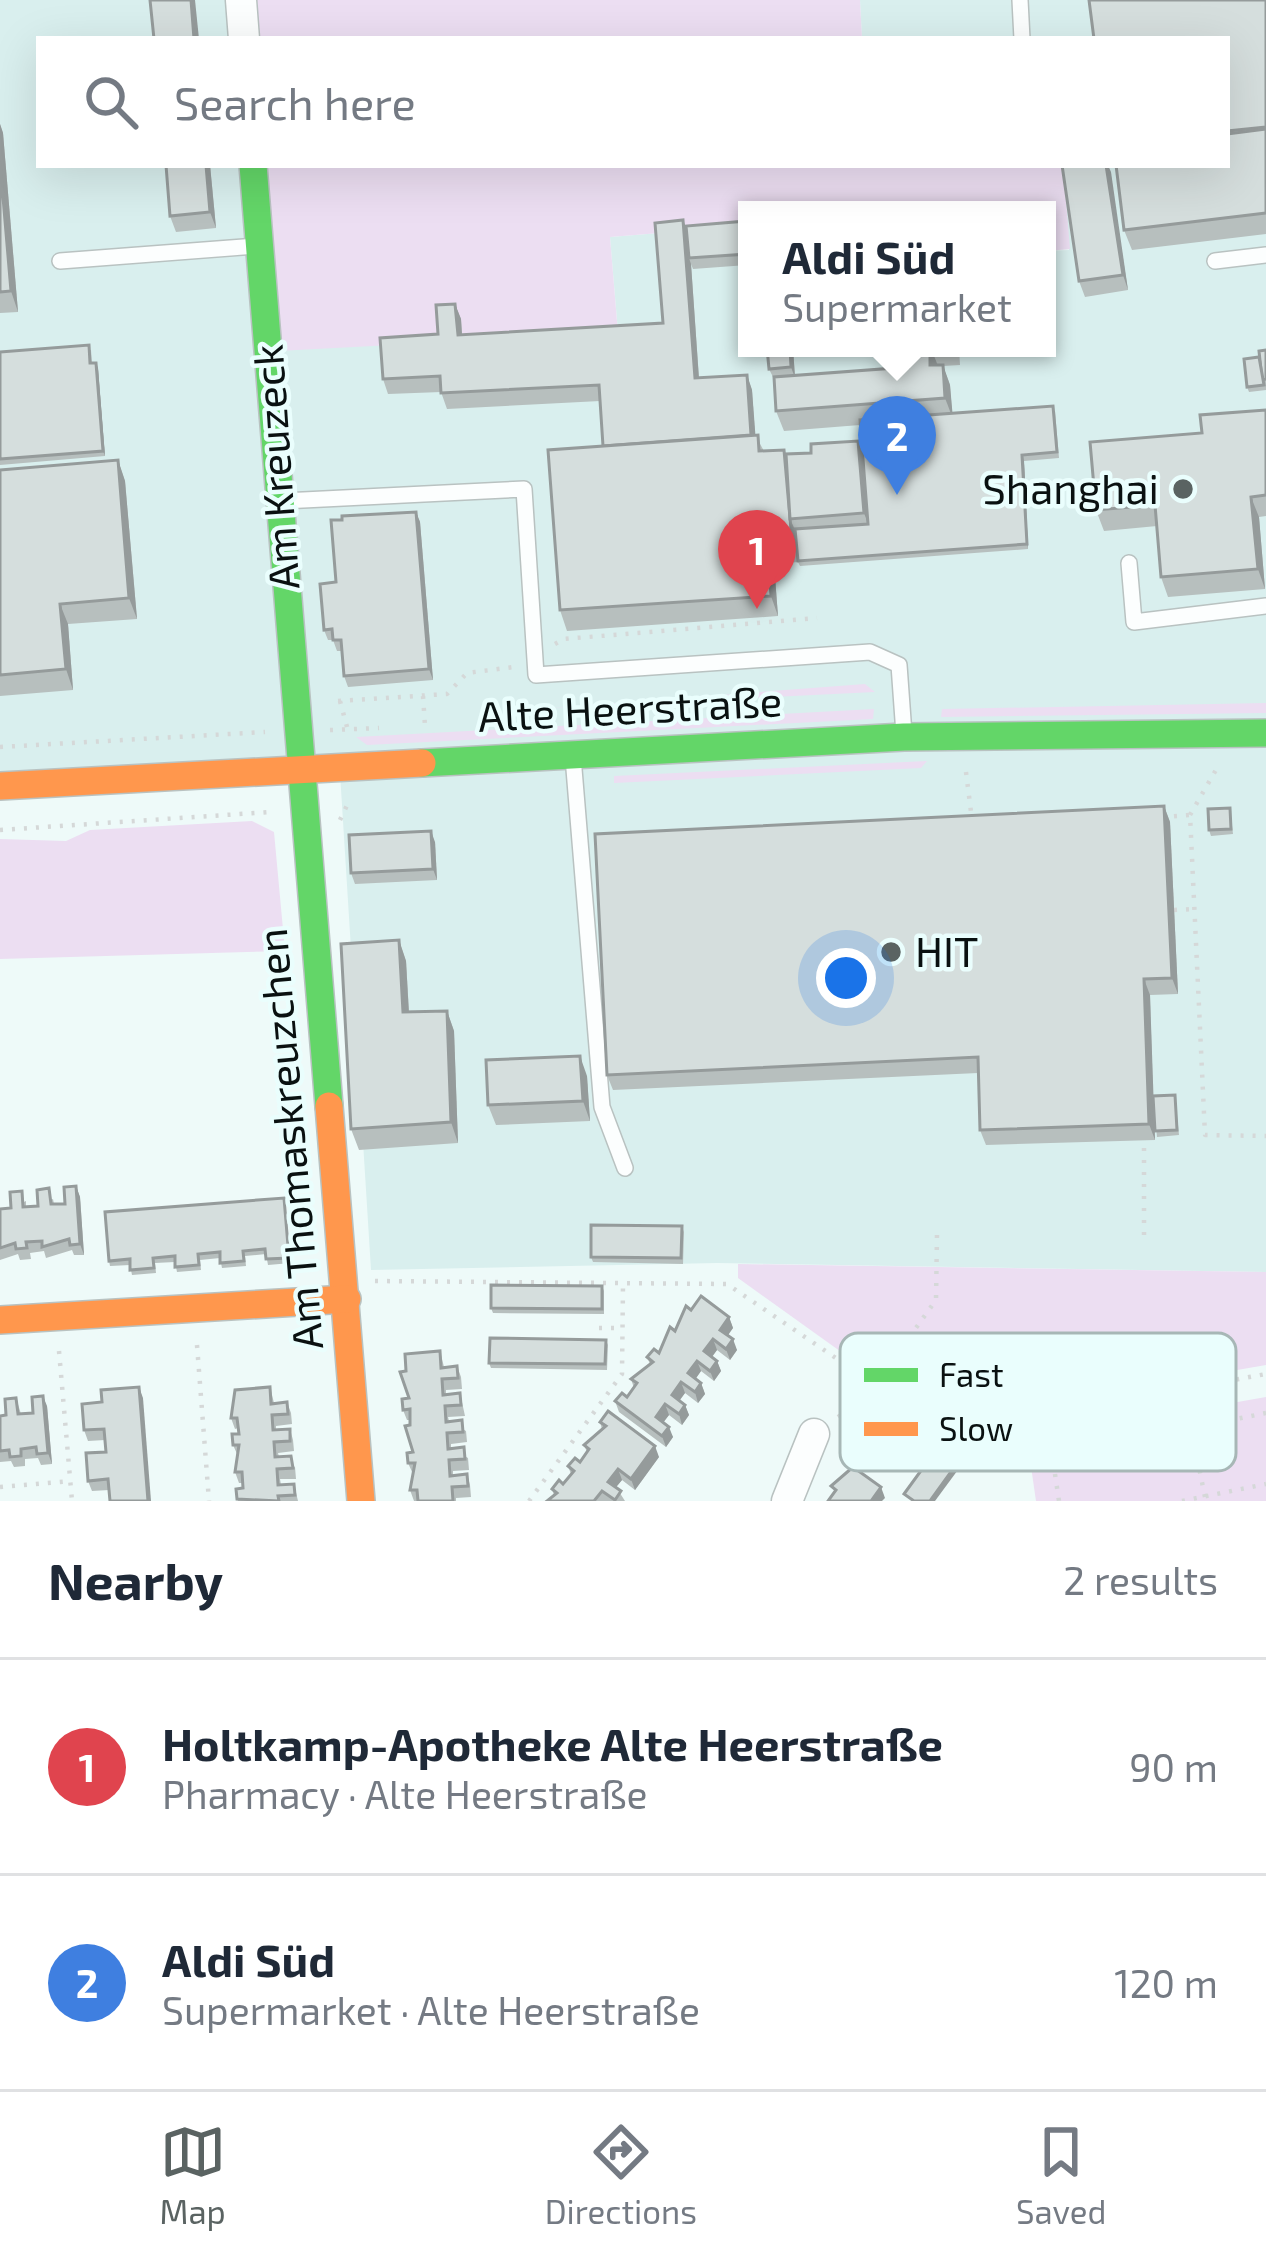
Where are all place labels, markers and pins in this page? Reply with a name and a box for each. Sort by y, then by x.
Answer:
pin: 2 [858,396,936,495]
place label: Shanghai [982,462,1159,512]
marker: Shanghai [1170,476,1196,502]
pin: 1 [718,510,796,609]
place label: HIT [915,925,978,975]
marker: HIT [878,939,904,965]

